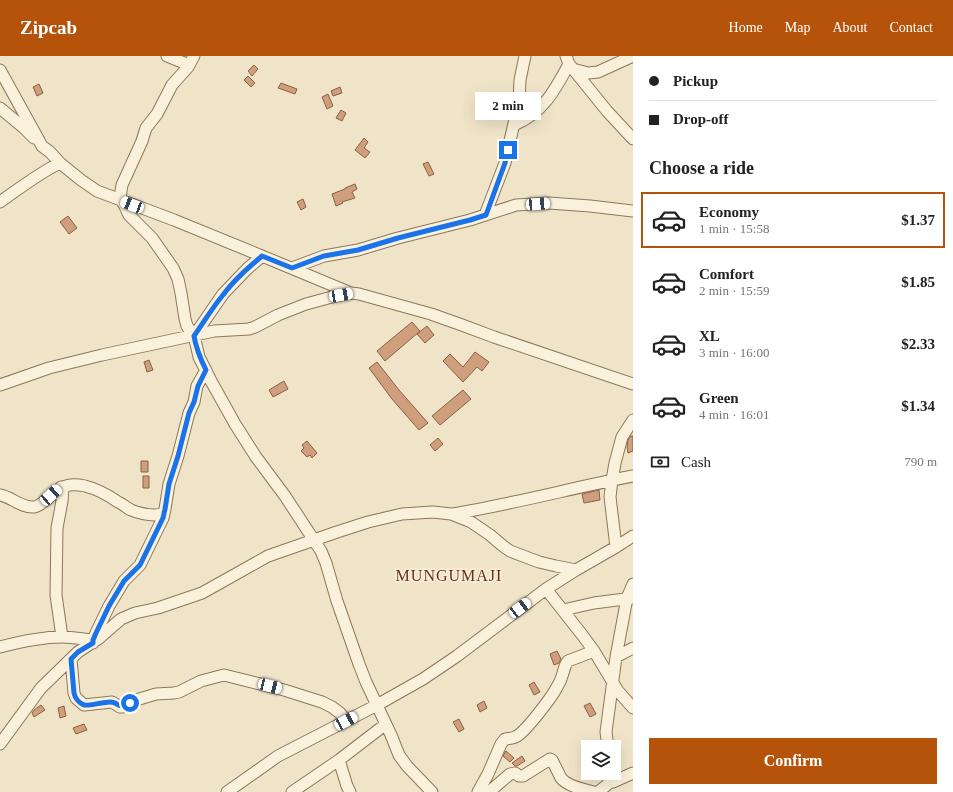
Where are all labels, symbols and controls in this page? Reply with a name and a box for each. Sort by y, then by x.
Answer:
text: Zipcab [20,17,77,38]
text: Home [729,20,763,35]
text: Map [785,20,810,35]
text: About [832,20,867,35]
text: Contact [889,20,933,35]
text: Pickup [673,73,718,89]
callout: 2 min [475,92,541,120]
text: 2 min [492,98,524,113]
text: Drop-off [673,111,729,127]
route end [499,141,517,159]
text: Choose a ride [649,158,754,178]
car [119,195,145,215]
car [526,197,550,211]
icon: car [651,202,687,238]
text: Economy [699,204,759,220]
text: $1.37 [901,212,935,228]
text: 1 min · 15:58 [699,221,769,236]
icon: car [651,264,687,300]
text: Comfort [699,266,754,282]
text: $1.85 [901,274,935,290]
text: 2 min · 15:59 [699,283,769,298]
car [328,287,354,303]
icon: car [651,326,687,362]
text: XL [699,328,720,344]
text: $2.33 [901,336,935,352]
text: 3 min · 16:00 [699,345,769,360]
icon: car [651,388,687,424]
text: Green [699,390,739,406]
text: $1.34 [901,398,935,414]
text: 4 min · 16:01 [699,407,769,422]
icon: cash [649,451,671,473]
text: Cash [681,454,711,470]
text: 790 m [904,454,937,469]
car [38,483,64,507]
district label: MUNGUMAJI [396,567,502,584]
car [507,596,533,620]
car [257,677,283,695]
route start [121,694,139,712]
car [333,710,359,732]
button: Confirm [649,738,937,784]
map controls [581,740,621,780]
button: layers [581,740,621,780]

